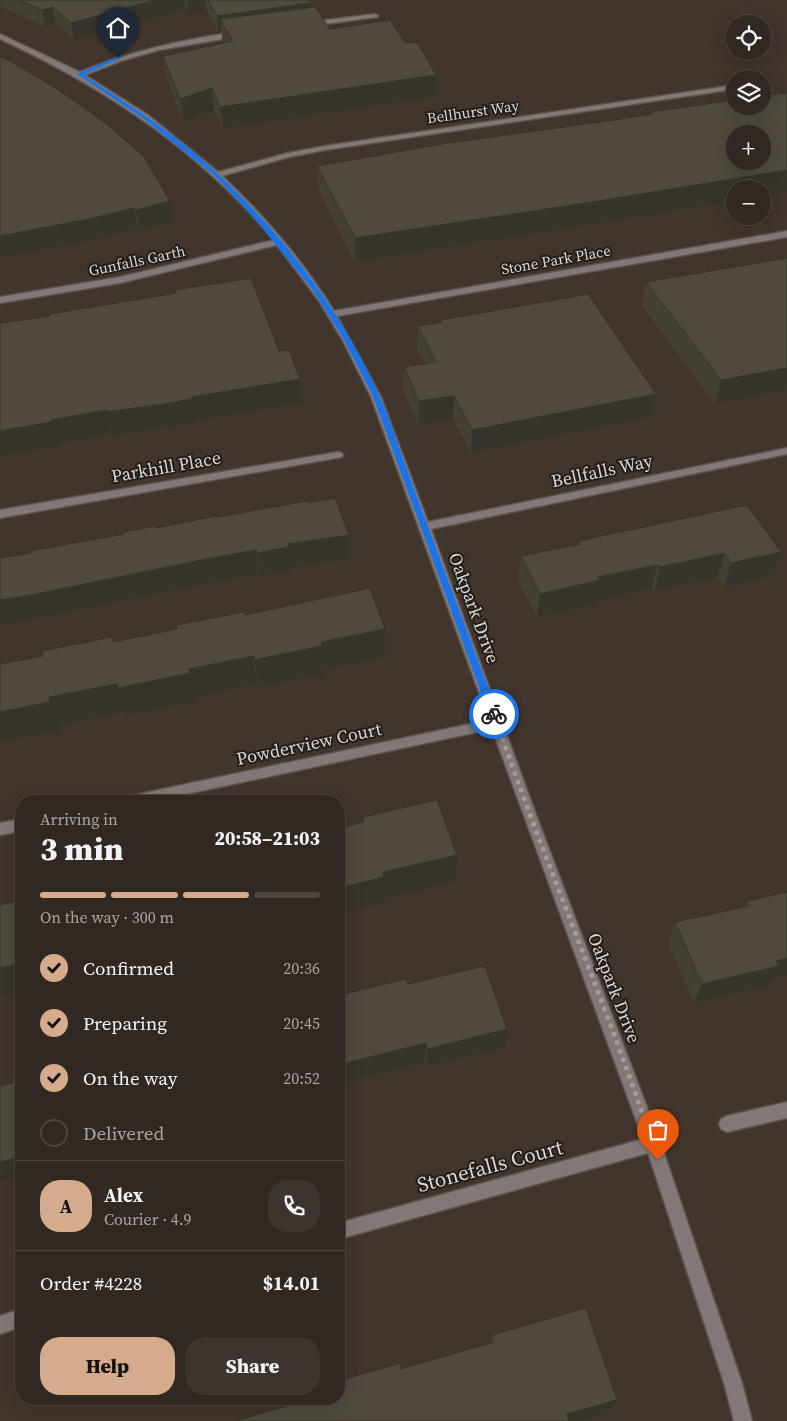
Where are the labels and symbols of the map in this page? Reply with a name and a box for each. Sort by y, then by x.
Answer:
pin [97,7,139,58]
street label: Bellhurst Way [426,95,521,128]
street label: Stone Park Place [499,239,613,279]
street label: Gunfalls Garth [87,240,187,281]
street label: Parkhill Place [109,445,223,488]
street label: Bellfalls Way [549,447,656,493]
street label: Oakpark Drive [443,549,506,667]
courier [469,689,519,739]
street label: Powderview Court [234,716,384,771]
street label: Oakpark Drive [582,929,647,1046]
pin [637,1109,679,1160]
street label: Stonefalls Court [414,1132,566,1199]

